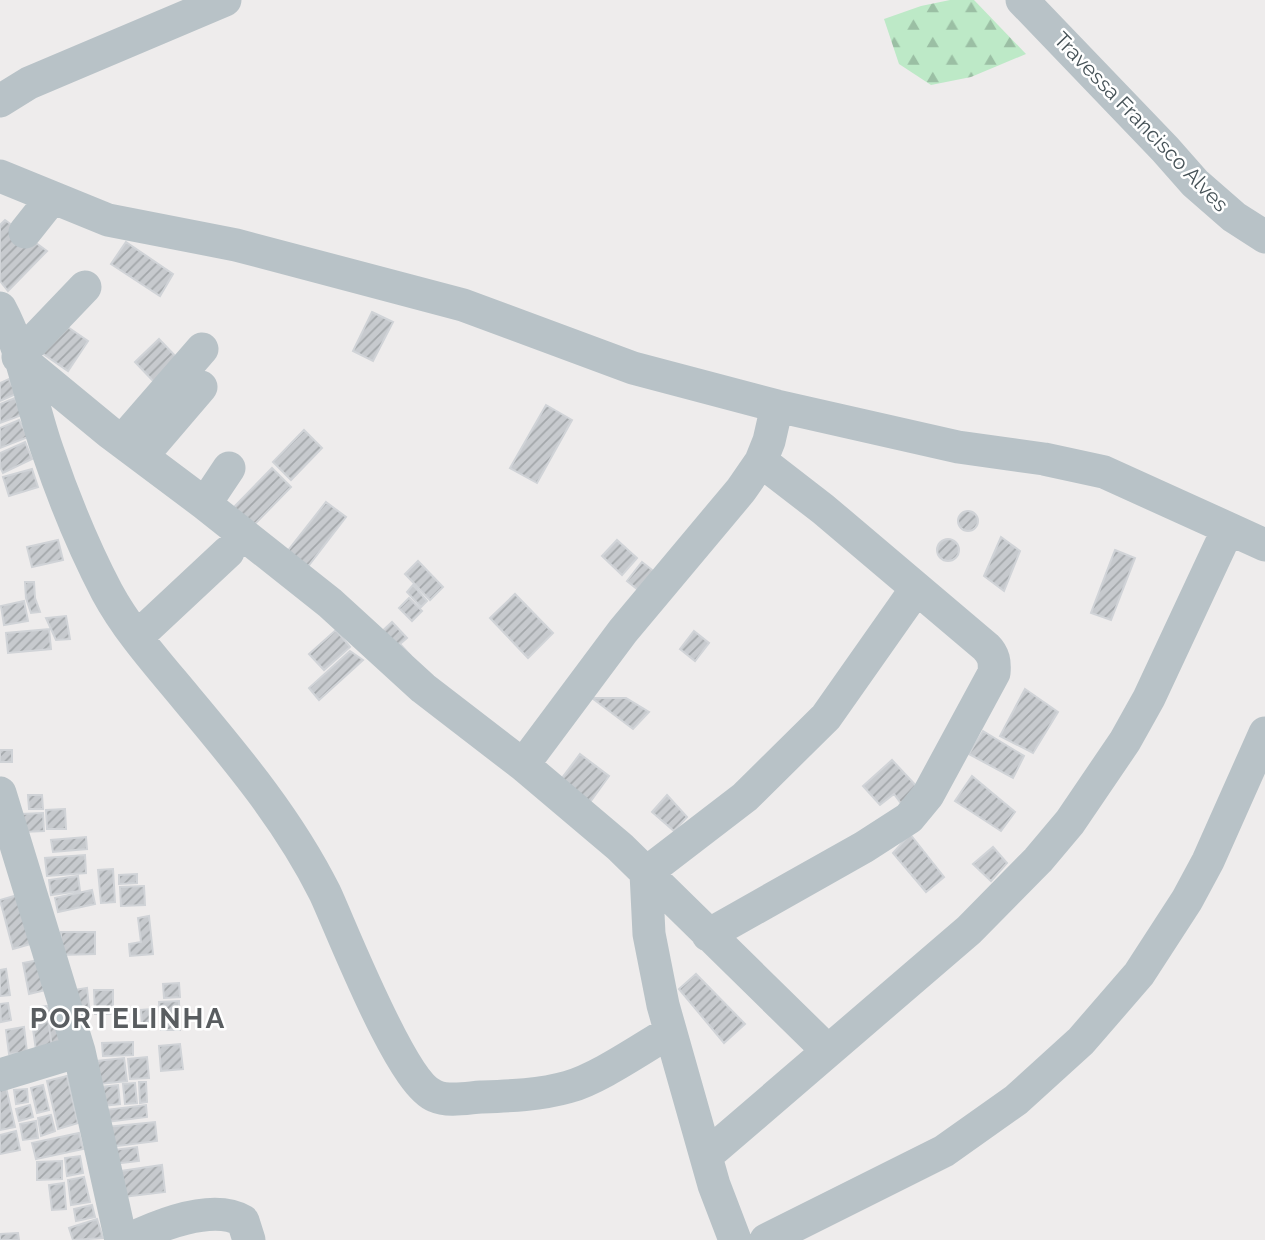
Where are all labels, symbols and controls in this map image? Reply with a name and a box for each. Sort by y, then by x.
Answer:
street label: Travessa Francisco Alves [1049,27,1234,217]
district label: PORTELINHA [30,1002,226,1035]

